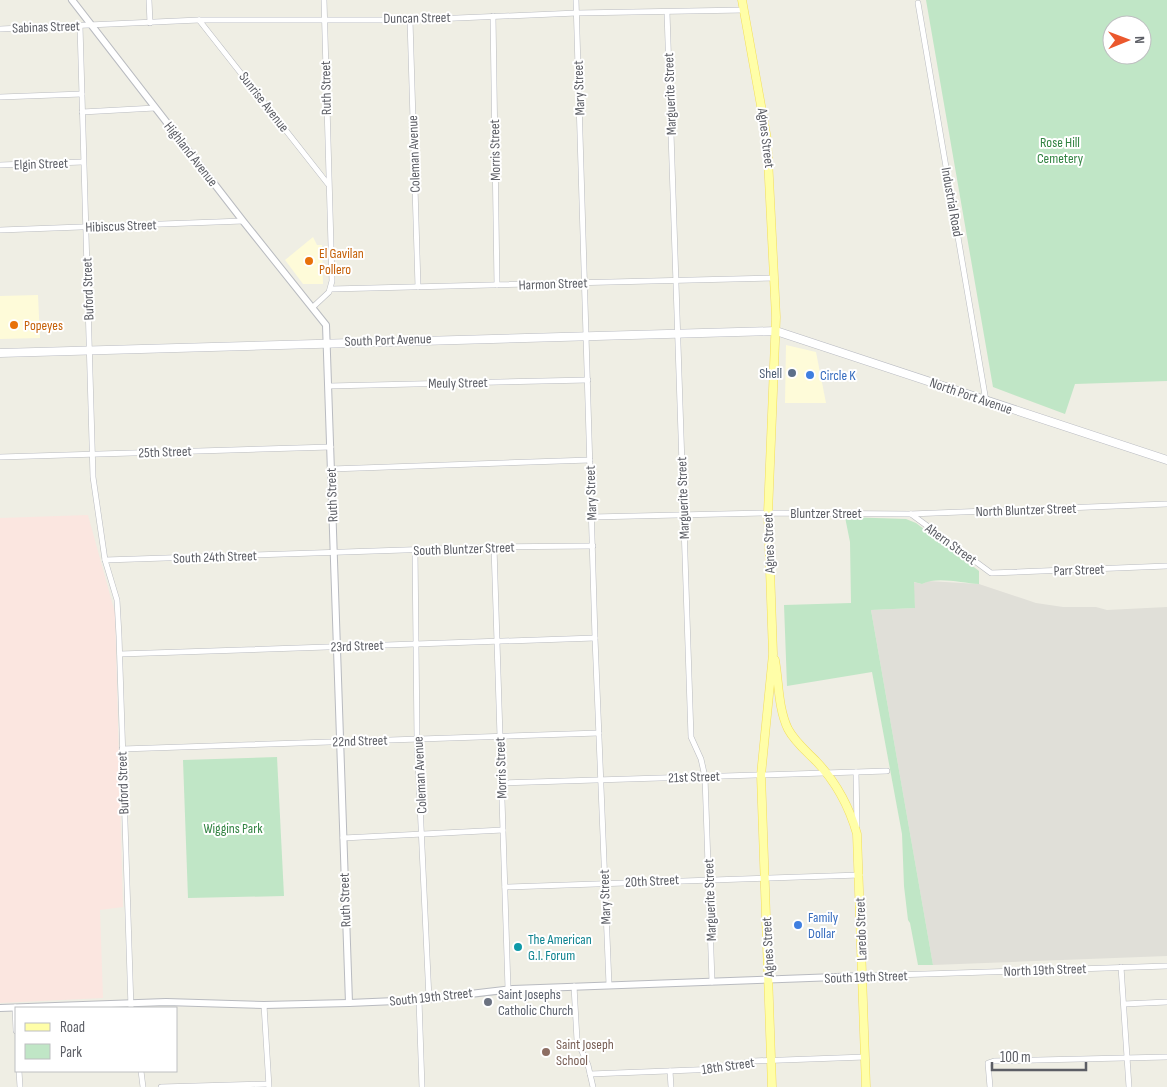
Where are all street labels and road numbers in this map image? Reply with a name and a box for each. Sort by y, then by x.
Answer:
street label: Duncan Street [383,9,451,27]
street label: Sabinas Street [12,17,80,37]
street label: Marguerite Street [660,52,680,136]
street label: Mary Street [570,60,588,116]
street label: Ruth Street [317,61,335,115]
street label: Sunrise Avenue [235,69,293,135]
street label: Agnes Street [754,106,778,169]
street label: Coleman Avenue [404,115,424,193]
street label: Highland Avenue [160,118,222,190]
street label: Morris Street [486,119,504,181]
street label: Elgin Street [14,155,68,173]
street label: Industrial Road [938,166,966,238]
street label: Hibiscus Street [85,216,157,236]
street label: Buford Street [78,257,98,321]
street label: Harmon Street [518,274,588,294]
street label: South Port Avenue [344,330,432,350]
street label: Meuly Street [428,374,488,392]
street label: North Port Avenue [927,374,1015,418]
street label: 25th Street [138,443,192,461]
street label: Marguerite Street [673,456,693,540]
street label: Mary Street [582,465,600,521]
street label: Ruth Street [323,468,341,522]
street label: North Bluntzer Street [975,500,1077,520]
street label: Bluntzer Street [790,505,862,522]
street label: Agnes Street [759,513,779,574]
street label: Ahern Street [921,519,980,568]
street label: South Bluntzer Street [413,539,515,559]
street label: South 24th Street [173,547,257,567]
street label: Parr Street [1053,561,1105,579]
street label: 23rd Street [330,637,384,655]
street label: 22nd Street [332,732,388,750]
street label: Coleman Avenue [409,736,431,814]
street label: Morris Street [491,737,511,799]
street label: Buford Street [113,751,133,815]
street label: 21st Street [668,768,720,786]
street label: Marguerite Street [700,858,720,942]
street label: Mary Street [596,869,614,925]
street label: 20th Street [625,871,679,891]
street label: Ruth Street [336,873,354,927]
street label: Laredo Street [851,897,871,961]
street label: Agnes Street [758,917,778,978]
street label: North 19th Street [1003,960,1087,980]
street label: South 19th Street [824,967,908,987]
street label: South 19th Street [389,984,473,1010]
street label: 18th Street [701,1054,755,1078]

